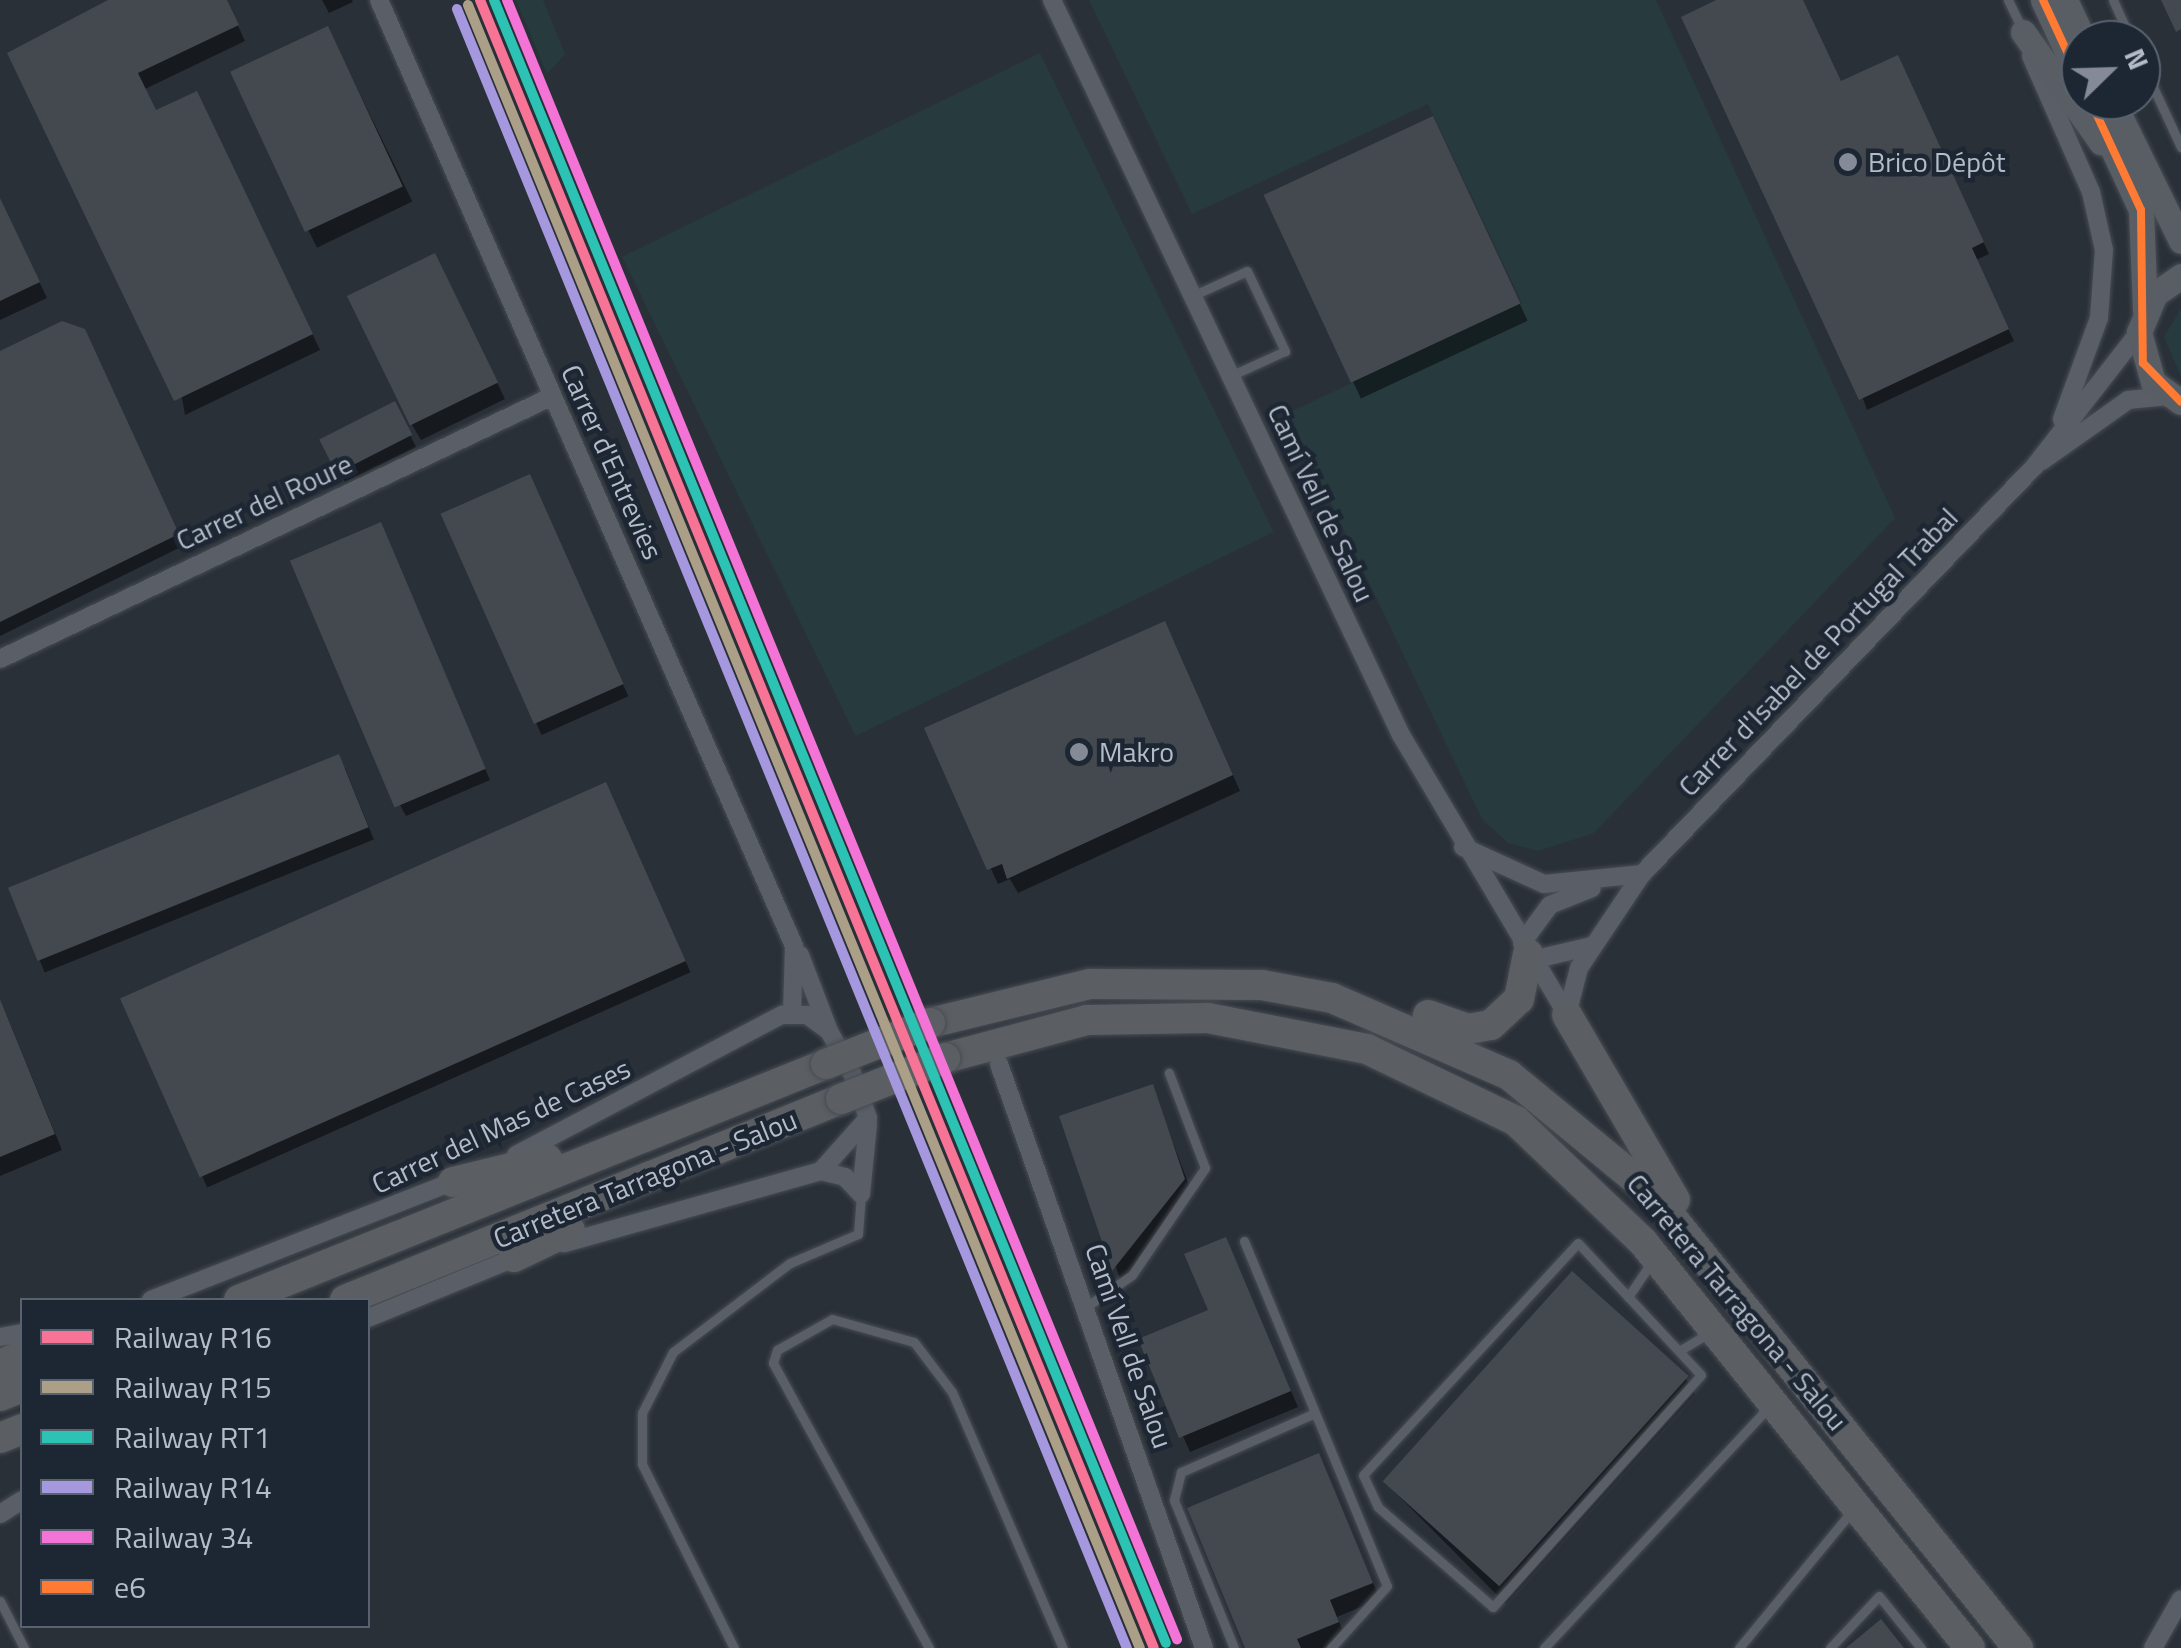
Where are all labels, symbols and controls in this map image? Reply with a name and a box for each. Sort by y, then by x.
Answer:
north arrow [2061,20,2161,120]
text: N [2114,42,2161,76]
place label: Brico Dépôt [1868,145,2006,179]
marker: Brico Dépôt [1837,151,1859,173]
street label: Carrer d'Entrevies [554,360,670,564]
street label: Camí Vell de Salou [1261,399,1381,607]
street label: Carrer del Roure [171,447,357,557]
street label: Carrer d'Isabel de Portugal Trabal [1671,501,1965,803]
place label: Makro [1099,735,1174,769]
marker: Makro [1068,741,1090,763]
street label: Carrer del Mas de Cases [366,1051,636,1201]
street label: Carretera Tarragona - Salou [488,1103,802,1255]
street label: Carretera Tarragona - Salou [1620,1167,1854,1437]
street label: Camí Vell de Salou [1078,1239,1180,1453]
legend [20,1298,370,1628]
text: Railway R16 [114,1314,272,1360]
text: Railway R15 [114,1364,272,1410]
text: Railway RT1 [114,1414,270,1460]
text: Railway R14 [114,1464,272,1510]
text: Railway 34 [114,1514,253,1560]
text: e6 [114,1564,146,1610]

